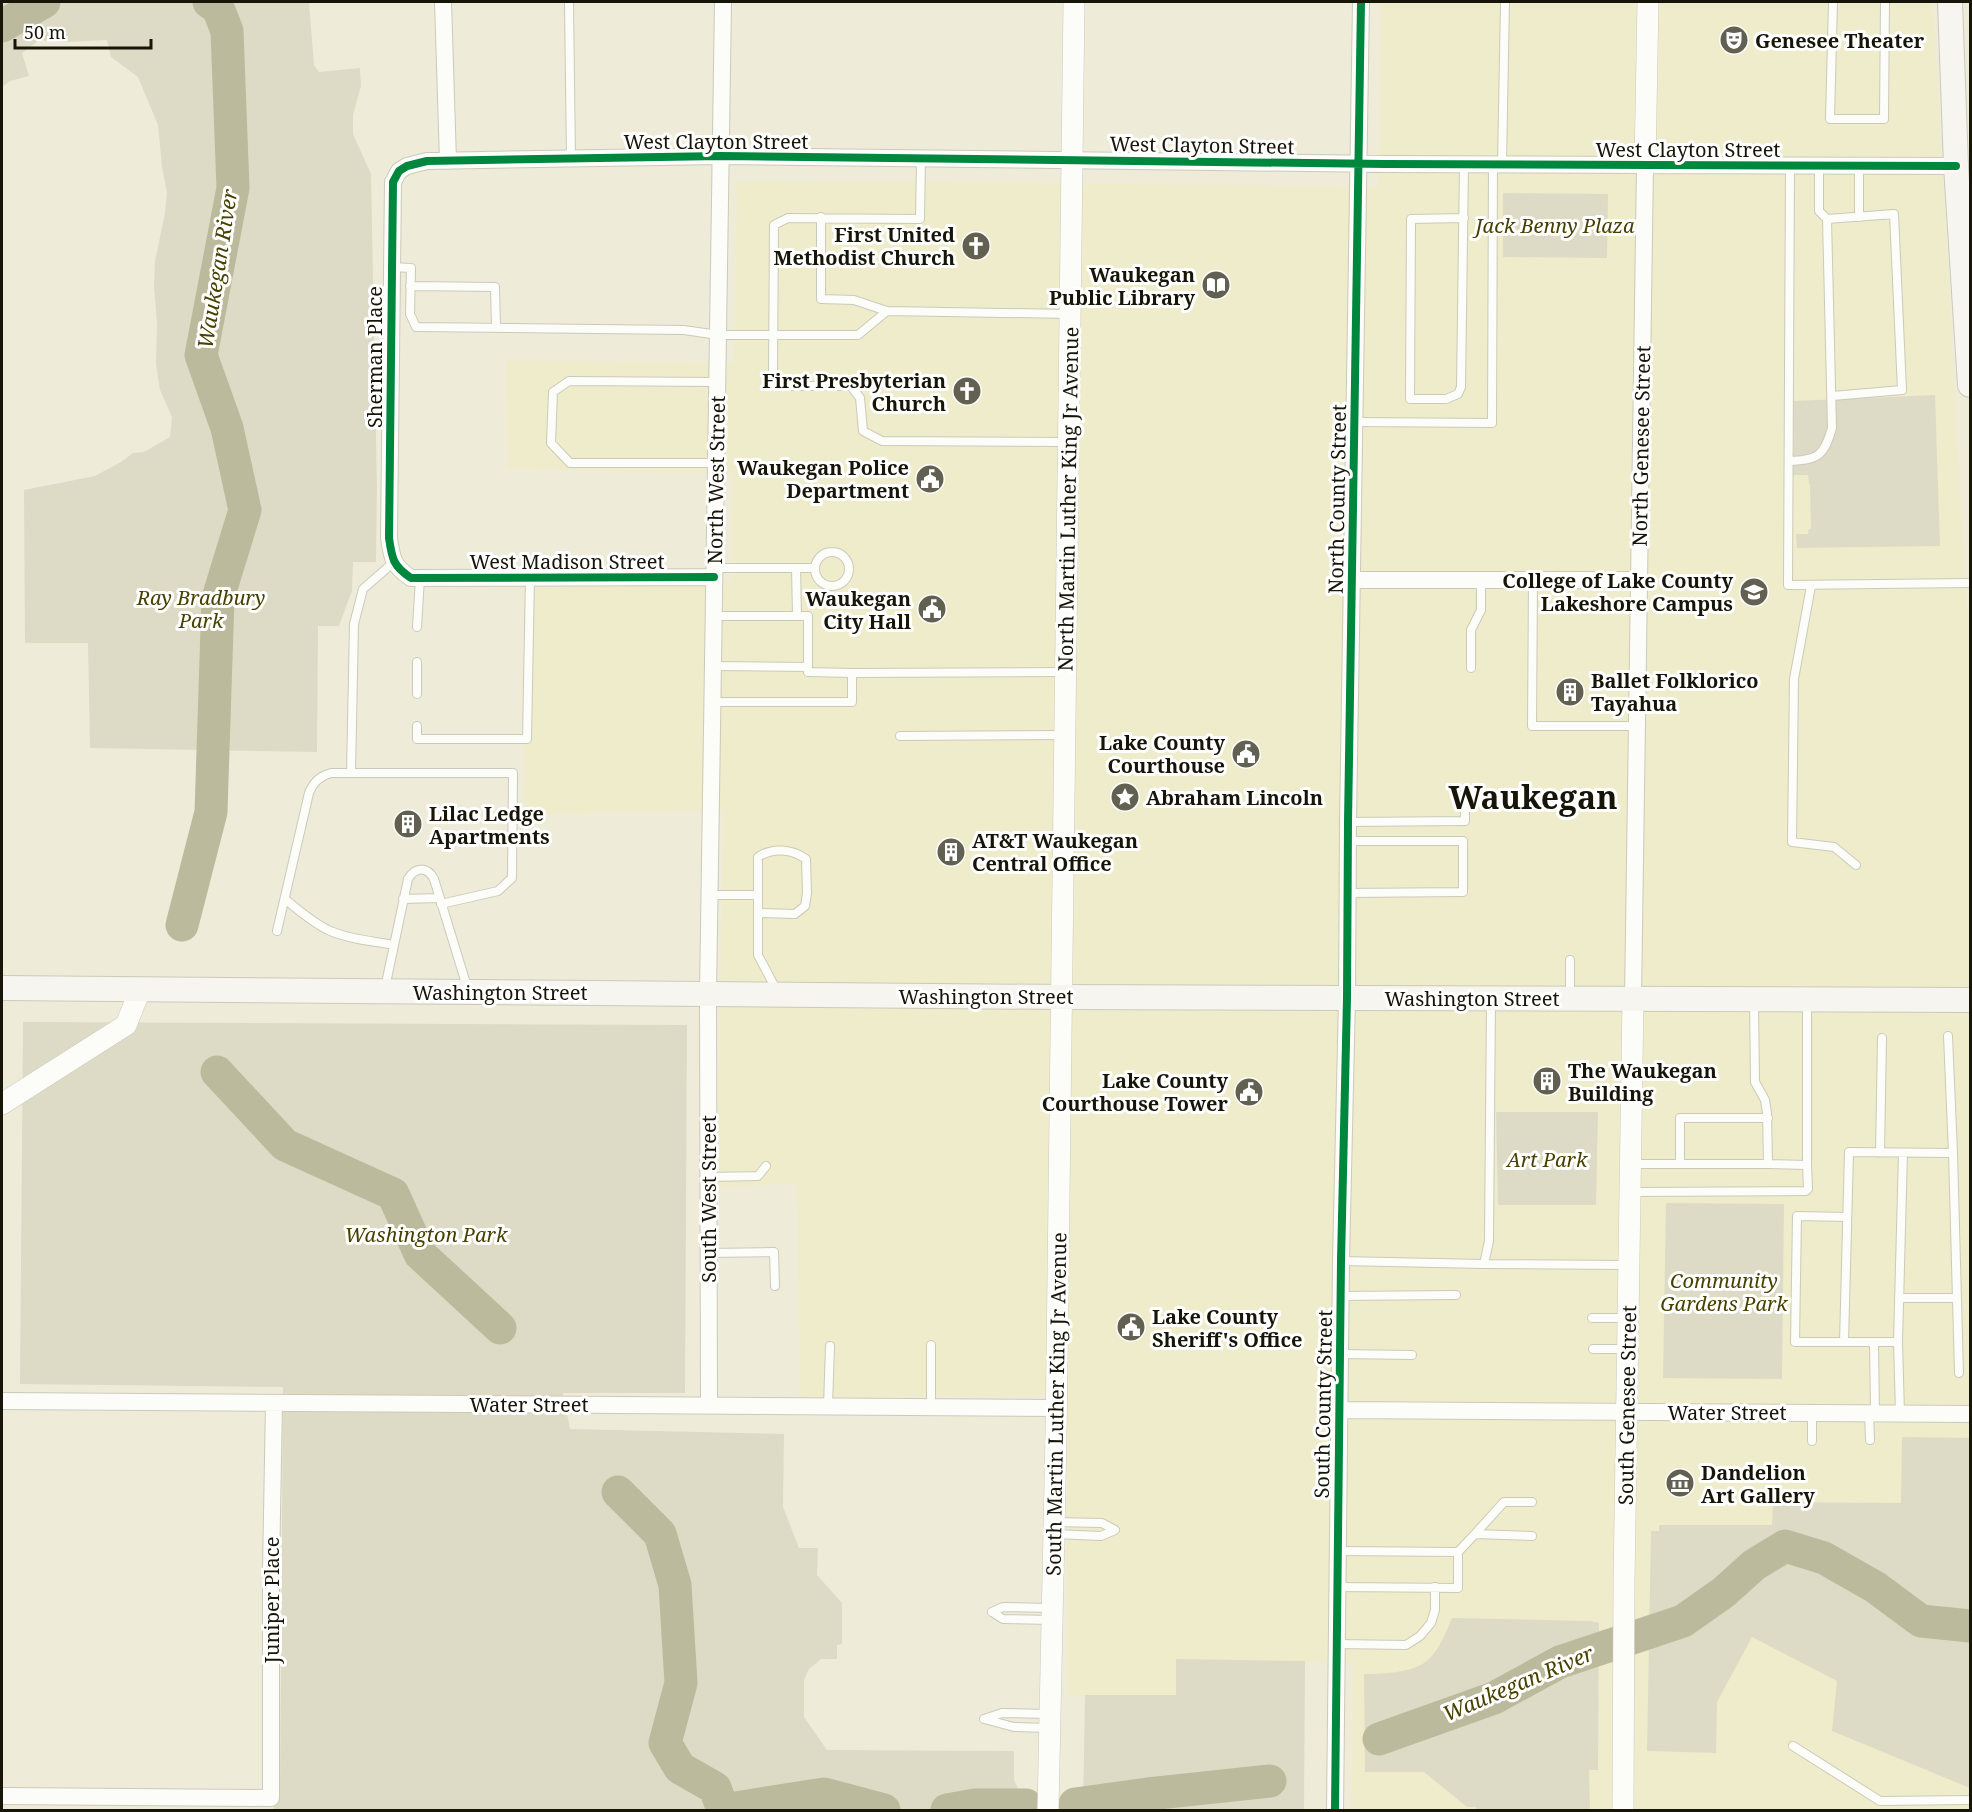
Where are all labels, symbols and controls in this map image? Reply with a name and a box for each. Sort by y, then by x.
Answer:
scale bar [15,12,152,50]
text: 50 m [24,20,66,44]
theatre icon: Genesee Theater [1718,24,1750,56]
place label: Genesee Theater [1755,27,1925,54]
street label: West Clayton Street [624,128,808,155]
street label: West Clayton Street [1109,130,1295,160]
street label: West Clayton Street [1596,136,1780,163]
water label: Waukegan River [191,187,243,351]
park label: Jack Benny Plaza [1471,212,1635,239]
place label: First United Methodist Church [773,221,955,271]
church icon: First United Methodist Church [960,230,992,262]
place label: Waukegan Public Library [1049,261,1195,311]
library icon: Waukegan Public Library [1200,269,1232,301]
street label: Sherman Place [361,286,388,428]
street label: North Martin Luther King Jr Avenue [1051,326,1085,672]
street label: North Genesee Street [1626,345,1656,547]
place label: First Presbyterian Church [762,367,946,417]
church icon: First Presbyterian Church [951,375,983,407]
street label: North West Street [701,395,731,565]
street label: North County Street [1322,404,1352,594]
place label: Waukegan Police Department [737,454,909,504]
public building icon: Waukegan Police Department [914,463,946,495]
street label: West Madison Street [470,548,664,575]
place label: College of Lake County Lakeshore Campus [1502,567,1733,617]
school or university icon: College of Lake County Lakeshore Campus [1738,576,1770,608]
park label: Ray Bradbury Park [136,584,265,634]
place label: Waukegan City Hall [805,585,911,635]
public building icon: Waukegan City Hall [916,593,948,625]
place label: Ballet Folklorico Tayahua [1591,667,1759,717]
building icon: Ballet Folklorico Tayahua [1554,676,1586,708]
place label: Lake County Courthouse [1099,729,1225,779]
public building icon: Lake County Courthouse [1230,738,1262,770]
district label: Waukegan [1448,775,1618,818]
place icon: Abraham Lincoln [1109,781,1141,813]
place label: Abraham Lincoln [1146,784,1323,811]
place label: Lilac Ledge Apartments [429,800,550,850]
building icon: Lilac Ledge Apartments [392,808,424,840]
place label: AT&T Waukegan Central Office [972,827,1138,877]
building icon: AT&T Waukegan Central Office [935,836,967,868]
street label: Washington Street [412,979,588,1006]
street label: Washington Street [898,983,1074,1010]
street label: Washington Street [1384,985,1560,1012]
place label: The Waukegan Building [1568,1057,1717,1107]
building icon: The Waukegan Building [1531,1065,1563,1097]
place label: Lake County Courthouse Tower [1042,1067,1229,1117]
public building icon: Lake County Courthouse Tower [1233,1076,1265,1108]
street label: South West Street [695,1115,722,1283]
park label: Art Park [1505,1146,1588,1173]
park label: Washington Park [345,1221,508,1248]
street label: South Martin Luther King Jr Avenue [1040,1232,1072,1576]
park label: Community Gardens Park [1660,1267,1788,1317]
place label: Lake County Sheriff's Office [1152,1303,1303,1353]
street label: South Genesee Street [1612,1305,1642,1505]
street label: South County Street [1308,1309,1338,1499]
public building icon: Lake County Sheriff's Office [1115,1311,1147,1343]
street label: Water Street [470,1391,588,1418]
street label: Water Street [1668,1399,1786,1426]
place label: Dandelion Art Gallery [1701,1459,1815,1509]
museum icon: Dandelion Art Gallery [1664,1467,1696,1499]
street label: Juniper Place [258,1537,285,1664]
water label: Waukegan River [1438,1639,1598,1727]

